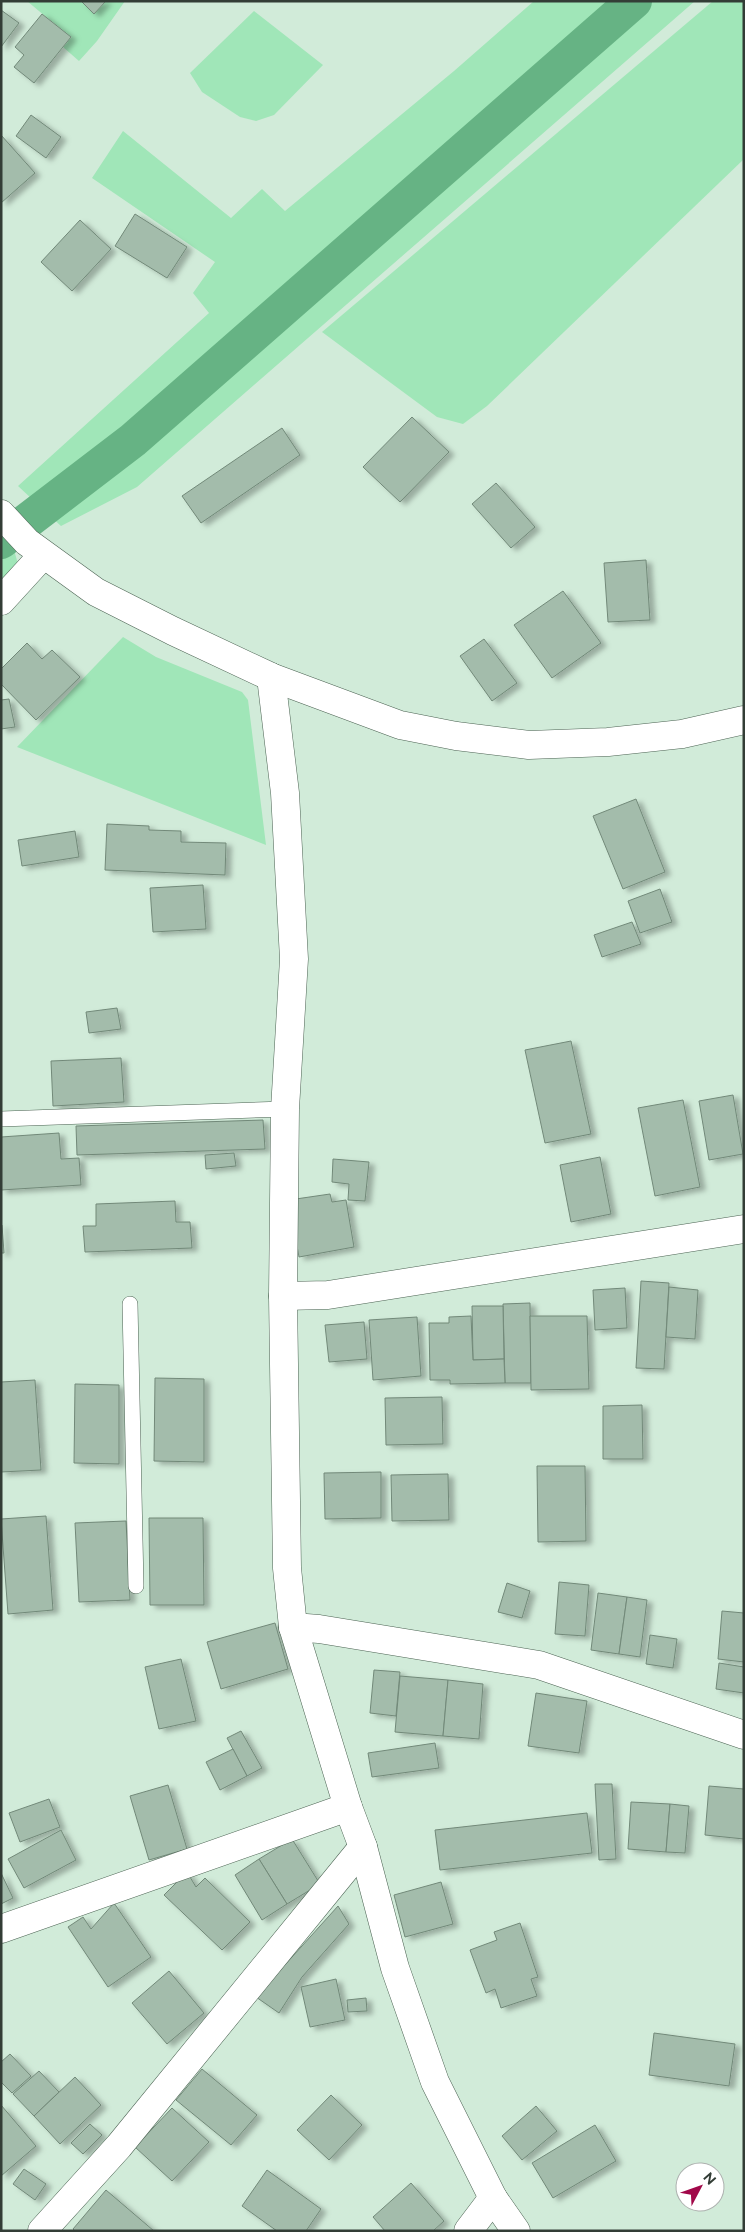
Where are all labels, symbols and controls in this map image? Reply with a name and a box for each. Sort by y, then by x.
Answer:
north arrow [675,2162,725,2212]
text: N [700,2169,719,2188]

